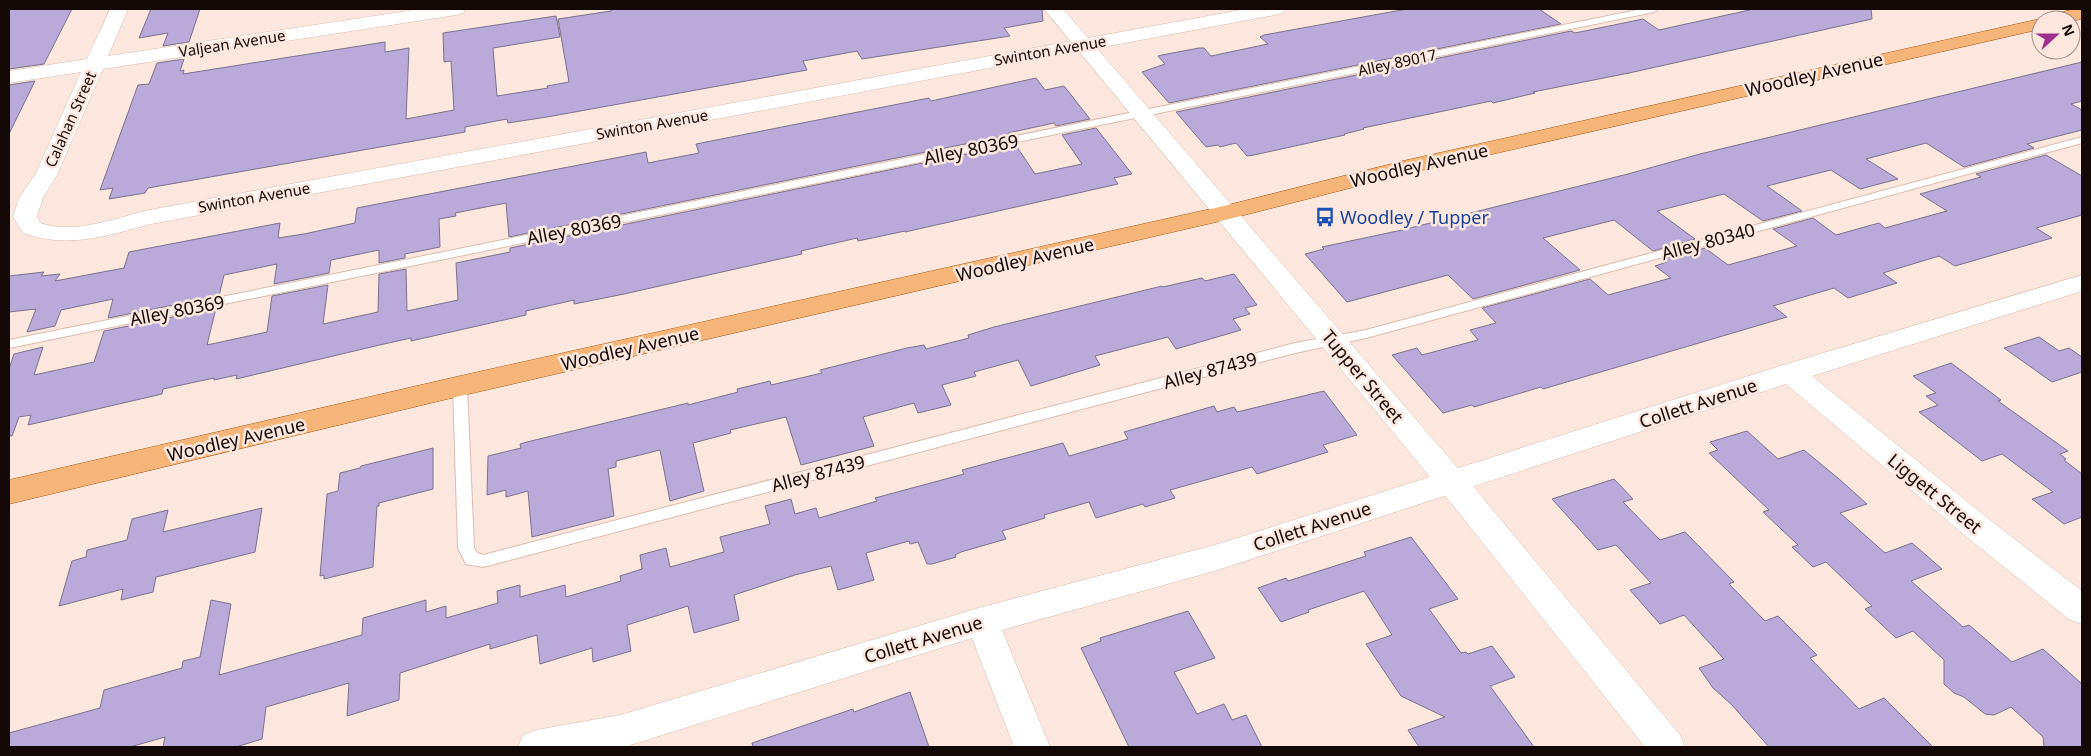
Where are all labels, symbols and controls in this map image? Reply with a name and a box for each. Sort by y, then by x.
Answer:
north arrow [2031,10,2081,60]
text: N [2058,21,2080,39]
street label: Valjean Avenue [177,25,287,61]
street label: Swinton Avenue [992,30,1108,70]
street label: Alley 89017 [1356,44,1438,80]
street label: Woodley Avenue [1743,46,1885,102]
street label: Calahan Street [40,67,100,170]
street label: Swinton Avenue [594,104,710,144]
street label: Alley 80369 [922,128,1020,170]
street label: Woodley Avenue [1348,137,1490,193]
street label: Swinton Avenue [196,177,312,217]
place label: Woodley / Tupper [1340,205,1489,229]
bus stop icon: Woodley / Tupper [1314,206,1336,228]
street label: Alley 80369 [525,208,623,250]
street label: Alley 80340 [1659,217,1757,265]
street label: Woodley Avenue [954,231,1096,287]
street label: Alley 80369 [128,289,226,331]
street label: Woodley Avenue [559,320,701,376]
street label: Tupper Street [1317,324,1409,428]
street label: Alley 87439 [1161,346,1259,394]
street label: Collett Avenue [1636,373,1760,433]
street label: Woodley Avenue [165,411,307,467]
street label: Liggett Street [1883,448,1987,539]
street label: Alley 87439 [769,449,867,497]
street label: Collett Avenue [1250,496,1374,556]
street label: Collett Avenue [861,610,985,668]

